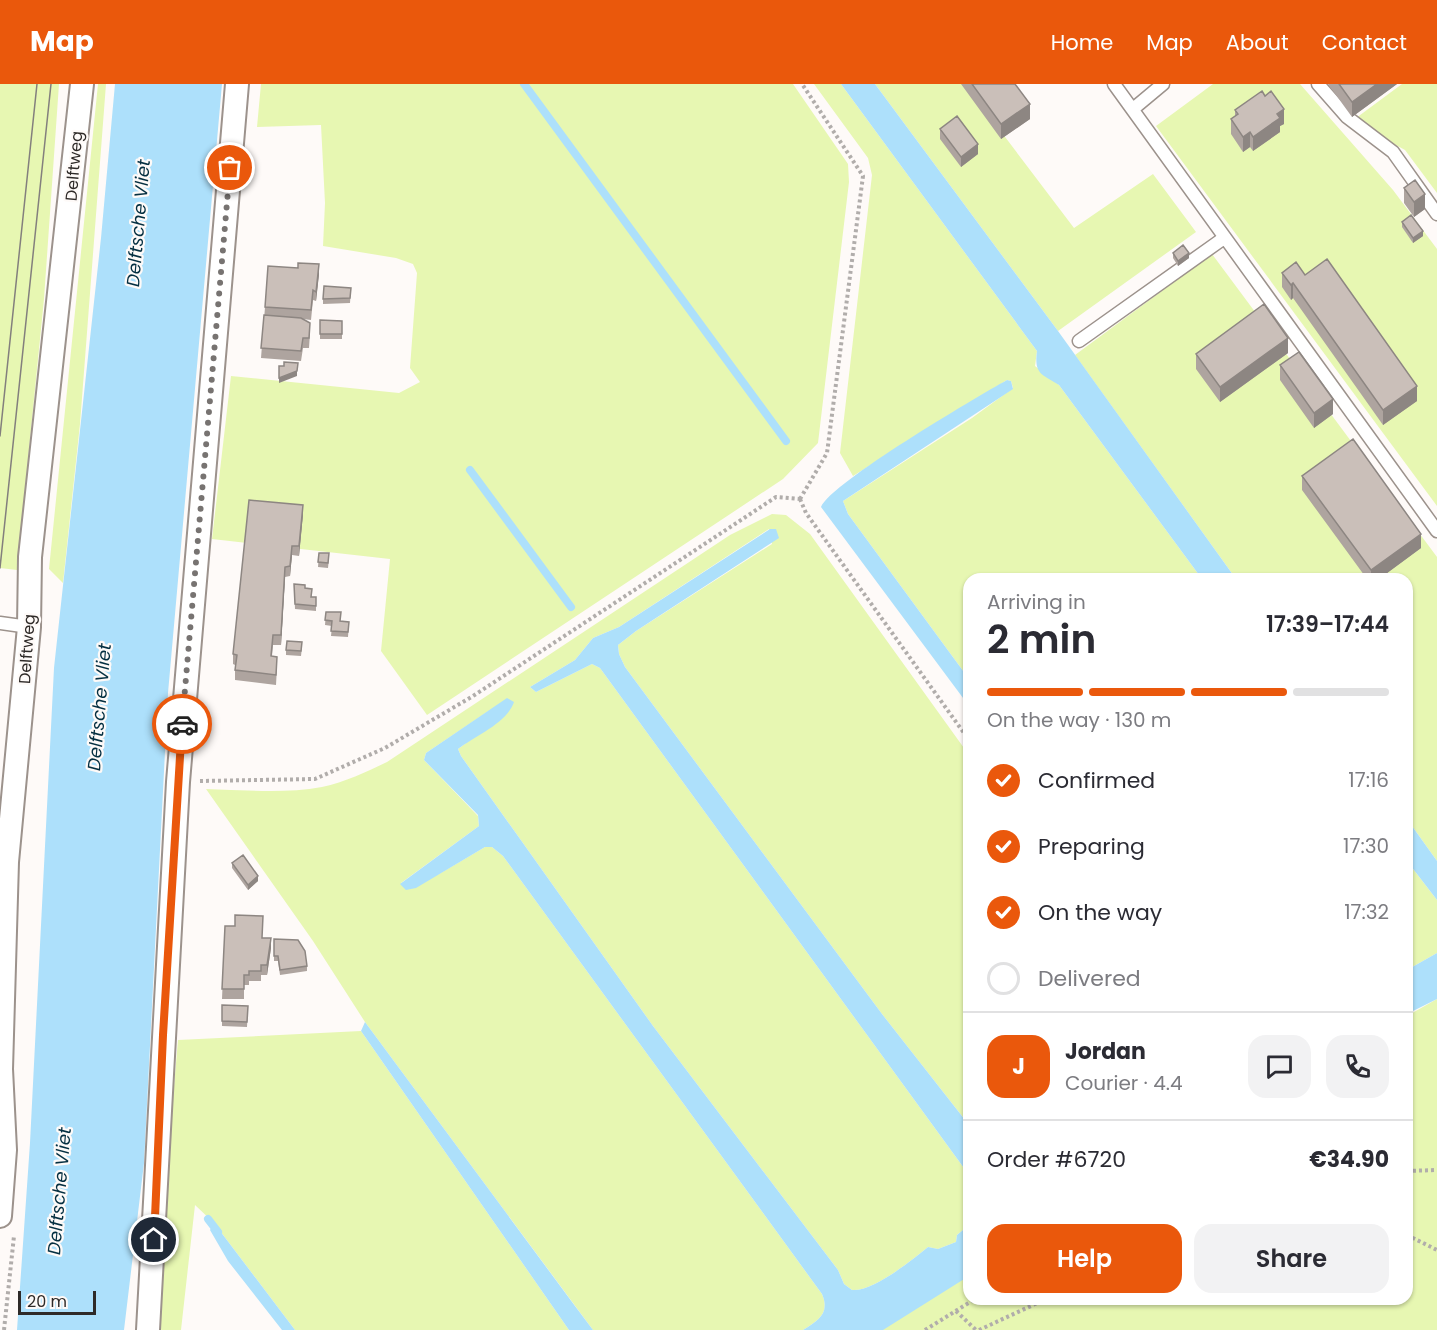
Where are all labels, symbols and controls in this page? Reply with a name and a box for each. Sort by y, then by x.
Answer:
text: Map [30,22,94,61]
text: Home [1051,28,1113,57]
text: Map [1146,28,1193,57]
text: About [1226,28,1289,57]
text: Contact [1322,28,1407,57]
street label: Delftweg [59,130,89,202]
pin [204,142,255,193]
icon: bag [213,151,246,184]
water label: Delftsche Vliet [120,158,156,288]
text: Arriving in [987,588,1086,616]
text: 17:39–17:44 [1266,609,1389,640]
text: 2 min [987,612,1096,667]
street label: Delftweg [13,613,41,685]
water label: Delftsche Vliet [81,642,117,772]
courier [152,694,212,754]
text: On the way · 130 m [987,706,1171,734]
icon: car [166,708,199,741]
icon: check [987,764,1020,797]
text: Confirmed [1038,765,1155,796]
text: 17:16 [1348,766,1389,794]
icon: check [987,830,1020,863]
text: Preparing [1038,831,1145,862]
text: 17:30 [1343,832,1389,860]
icon: check [987,896,1020,929]
text: On the way [1038,897,1162,928]
text: 17:32 [1344,898,1389,926]
text: Delivered [1038,963,1141,994]
button: chat [1248,1035,1311,1098]
button: phone [1326,1035,1389,1098]
text: Jordan [1065,1036,1146,1067]
text: J [1012,1051,1025,1082]
text: Courier · 4.4 [1065,1069,1183,1097]
water label: Delftsche Vliet [41,1126,77,1256]
text: Order #6720 [987,1144,1126,1175]
text: €34.90 [1309,1144,1389,1175]
pin [128,1214,179,1265]
icon: home [137,1223,170,1256]
button: Help [987,1224,1182,1293]
button: Share [1194,1224,1389,1293]
scale bar [18,1288,96,1316]
text: 20 m [27,1290,67,1313]

